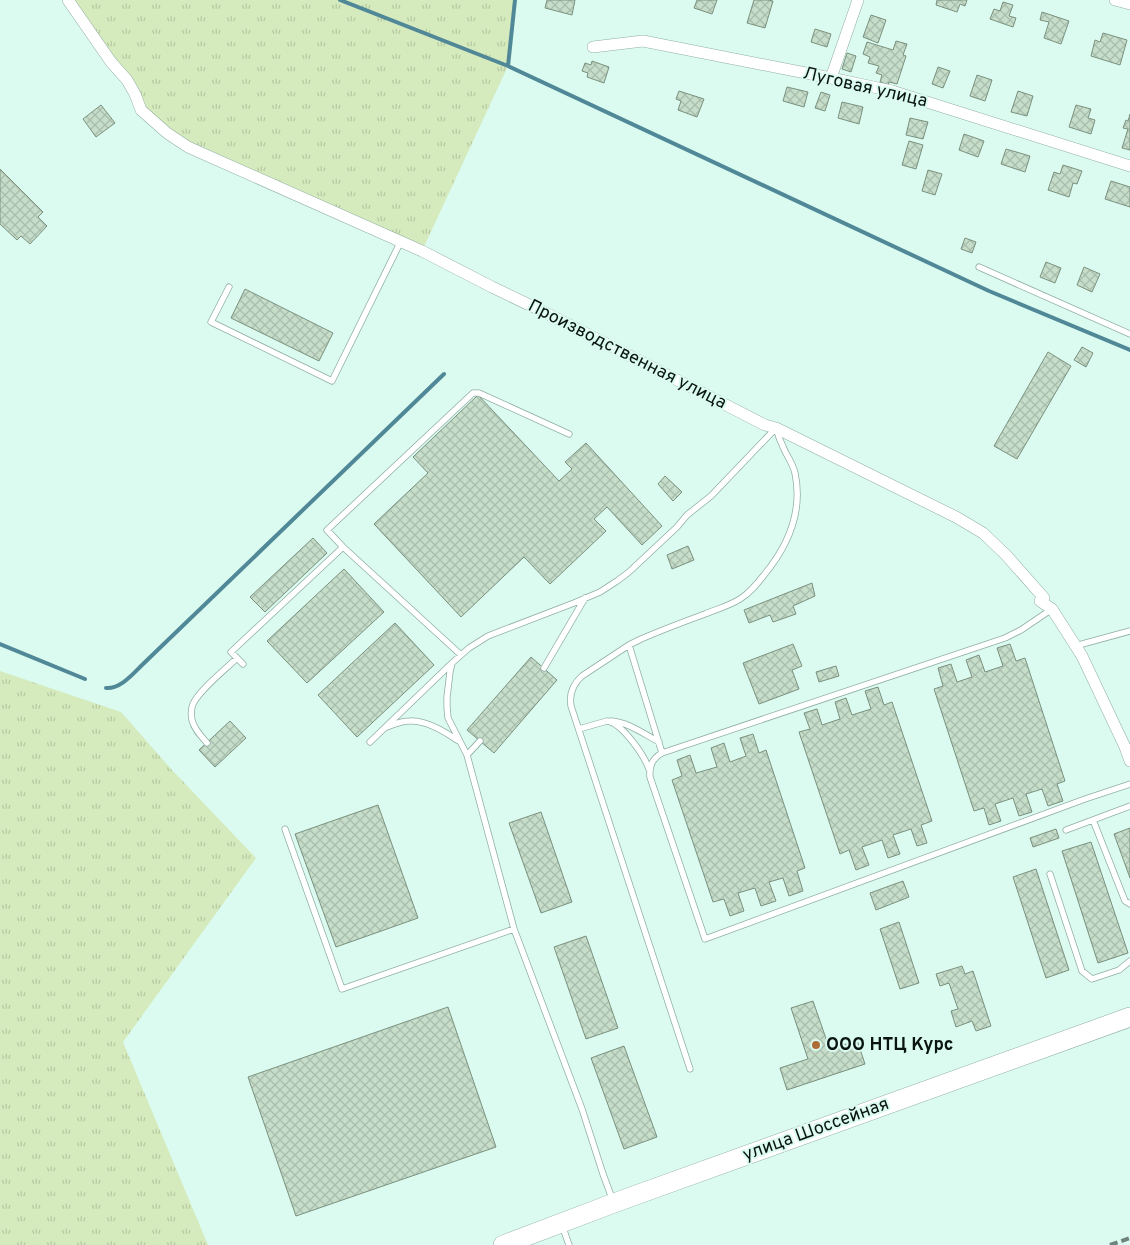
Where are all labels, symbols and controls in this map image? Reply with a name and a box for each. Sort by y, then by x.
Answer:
street label: Луговая улица [800,62,930,114]
street label: Производственная улица [524,295,730,415]
place label: ООО НТЦ Курс [826,1034,954,1057]
marker: ООО НТЦ Курс [810,1039,822,1051]
street label: улица Шоссейная [740,1093,892,1167]

